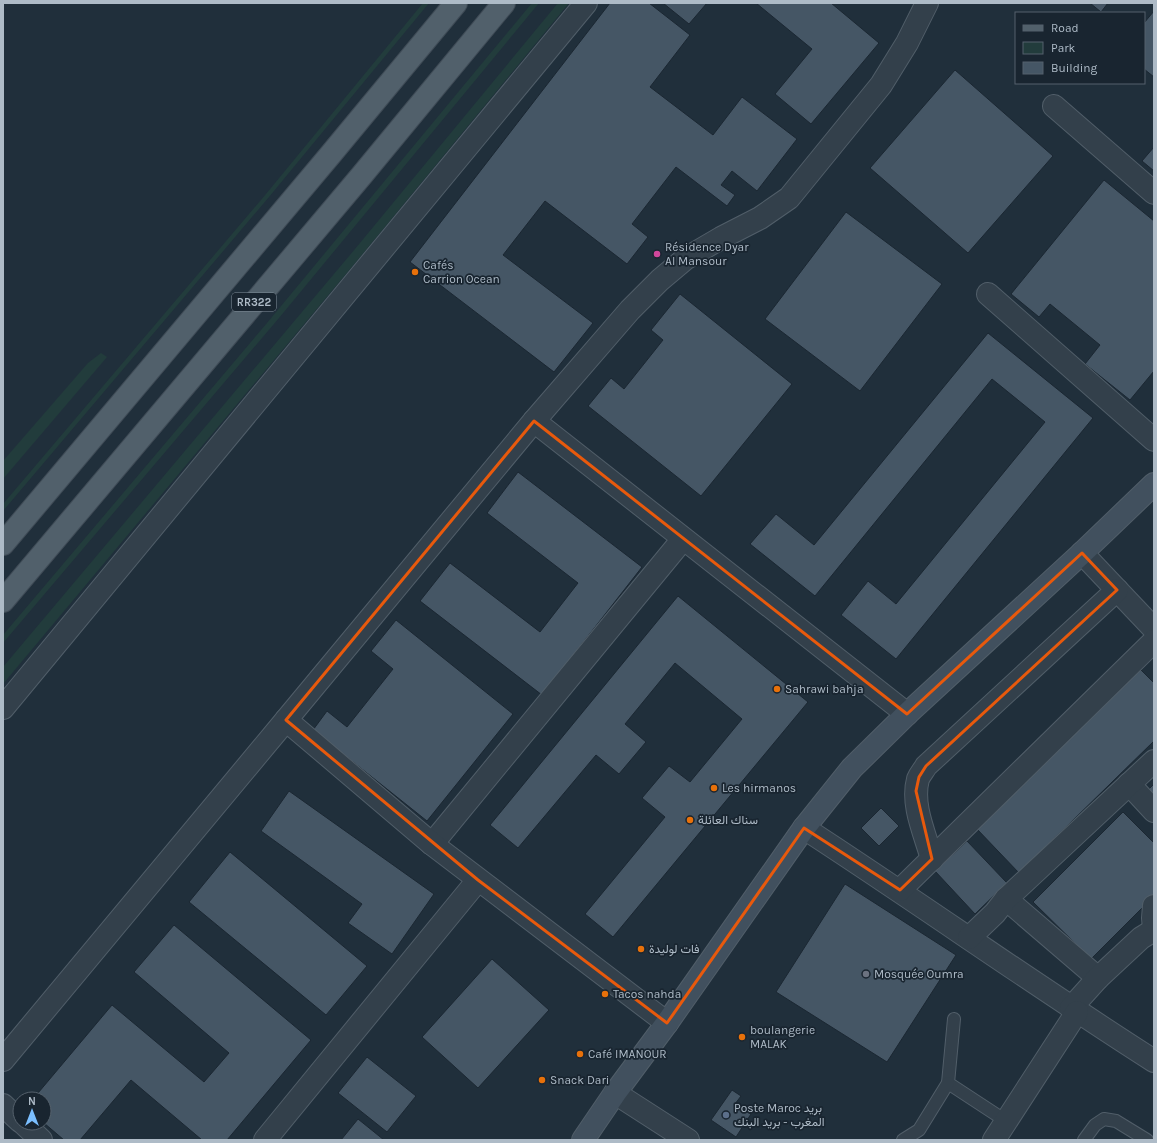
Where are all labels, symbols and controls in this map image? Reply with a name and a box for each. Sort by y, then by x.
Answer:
legend [1015,12,1145,84]
text: Road [1051,21,1079,35]
text: Park [1051,41,1076,55]
text: Building [1051,61,1098,75]
place label: Résidence Dyar Al Mansour [665,240,749,268]
marker: Résidence Dyar Al Mansour [652,249,662,259]
place label: Cafés Carrion Ocean [423,258,500,286]
marker: Cafés Carrion Ocean [410,267,420,277]
road number: RR322 [232,293,276,311]
place label: Sahrawi bahja [785,682,864,696]
marker: Sahrawi bahja [772,684,782,694]
place label: Les hirmanos [722,781,796,795]
marker: Les hirmanos [709,783,719,793]
place label: سناك العائلة [698,813,758,827]
marker: سناك العائلة [685,815,695,825]
place label: فات لوليدة [649,942,700,957]
marker: فات لوليدة [636,944,646,954]
place label: Mosquée Oumra [874,967,964,981]
marker: Mosquée Oumra [861,969,871,979]
place label: Tacos nahda [613,987,681,1001]
marker: Tacos nahda [600,989,610,999]
place label: boulangerie MALAK [750,1023,815,1051]
marker: boulangerie MALAK [737,1032,747,1042]
place label: Café IMANOUR [588,1047,667,1061]
marker: Café IMANOUR [575,1049,585,1059]
place label: Snack Dari [550,1073,609,1087]
marker: Snack Dari [537,1075,547,1085]
north arrow [12,1091,52,1131]
text: N [28,1095,36,1108]
place label: Poste Maroc بريد المغرب - بريد البنك [734,1101,825,1130]
marker: Poste Maroc بريد المغرب - بريد البنك [721,1110,731,1120]

